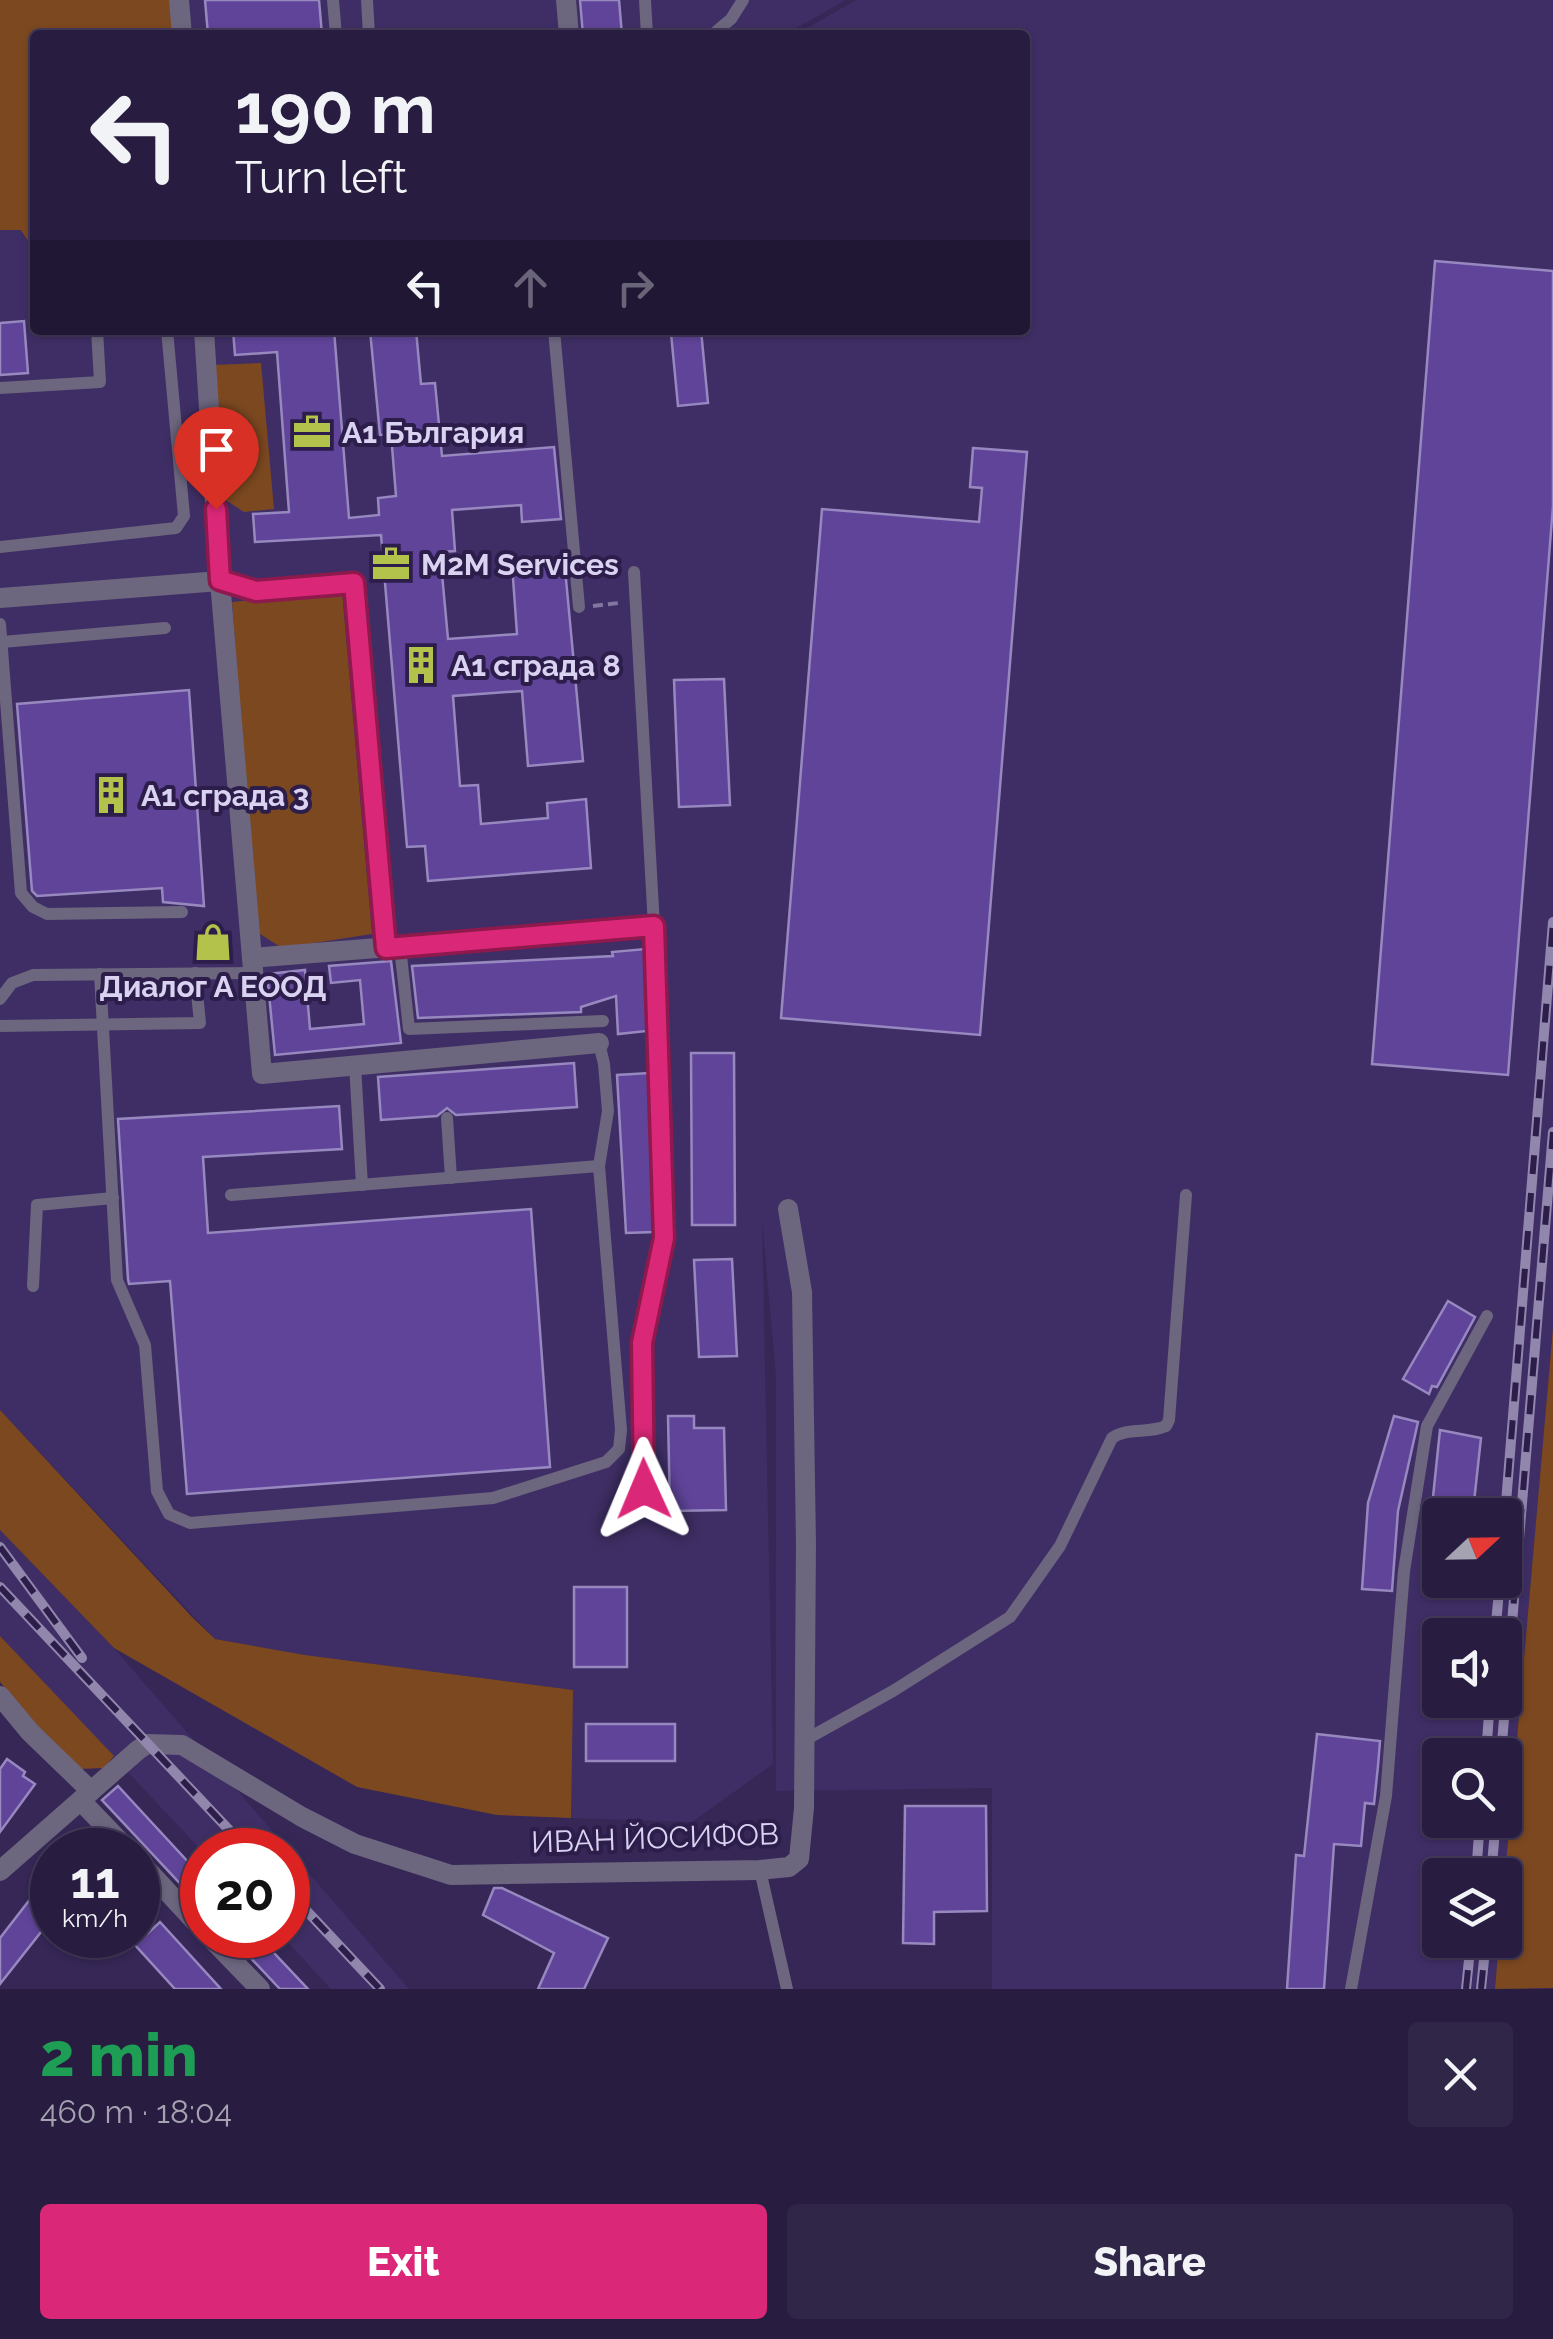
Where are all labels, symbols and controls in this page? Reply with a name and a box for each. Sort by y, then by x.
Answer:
text: 190 m [235,67,436,149]
icon: left [70,70,200,200]
text: Turn left [235,151,407,204]
icon: left [398,260,453,315]
icon: ahead [503,260,558,315]
icon: right [608,260,663,315]
pin [174,407,259,510]
office icon: А1 България [291,411,333,453]
place label: А1 България [342,415,524,450]
icon: arrive [189,422,244,477]
office icon: M2M Services [370,543,412,585]
place label: M2M Services [421,547,619,582]
building icon: А1 сграда 8 [400,644,442,686]
place label: А1 сграда 8 [451,648,621,683]
building icon: А1 сграда 3 [90,774,132,816]
place label: А1 сграда 3 [141,778,309,813]
shop icon: Диалог А ЕООД [192,921,234,963]
place label: Диалог А ЕООД [99,969,327,1004]
position arrow [592,1437,696,1541]
north arrow [1422,1498,1522,1598]
map controls [1422,1498,1522,1958]
button: sound [1422,1618,1522,1718]
button: search [1422,1738,1522,1838]
street label: ИВАН ЙОСИФОВ [530,1816,780,1860]
speed limit sign: 20 [180,1828,310,1958]
text: 11 [70,1851,120,1910]
button: layers [1422,1858,1522,1958]
text: km/h [62,1903,128,1933]
text: 2 min [40,2020,198,2090]
button: close [1408,2022,1513,2127]
text: 460 m · 18:04 [40,2093,232,2130]
button: Exit [40,2204,767,2319]
button: Share [787,2204,1513,2319]

